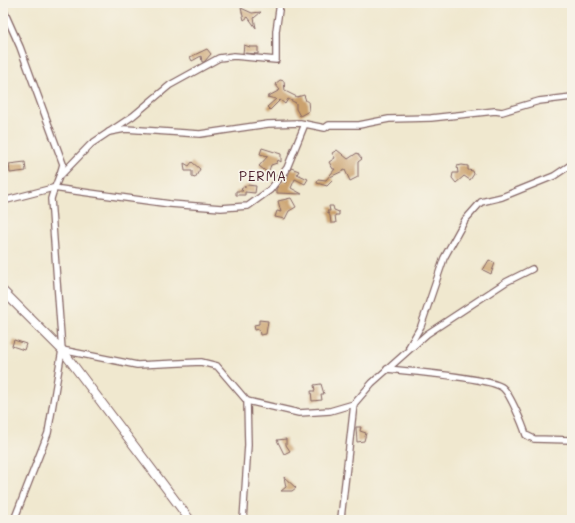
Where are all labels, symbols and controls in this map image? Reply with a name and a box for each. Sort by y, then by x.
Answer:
district label: PERMA [239,167,287,184]

